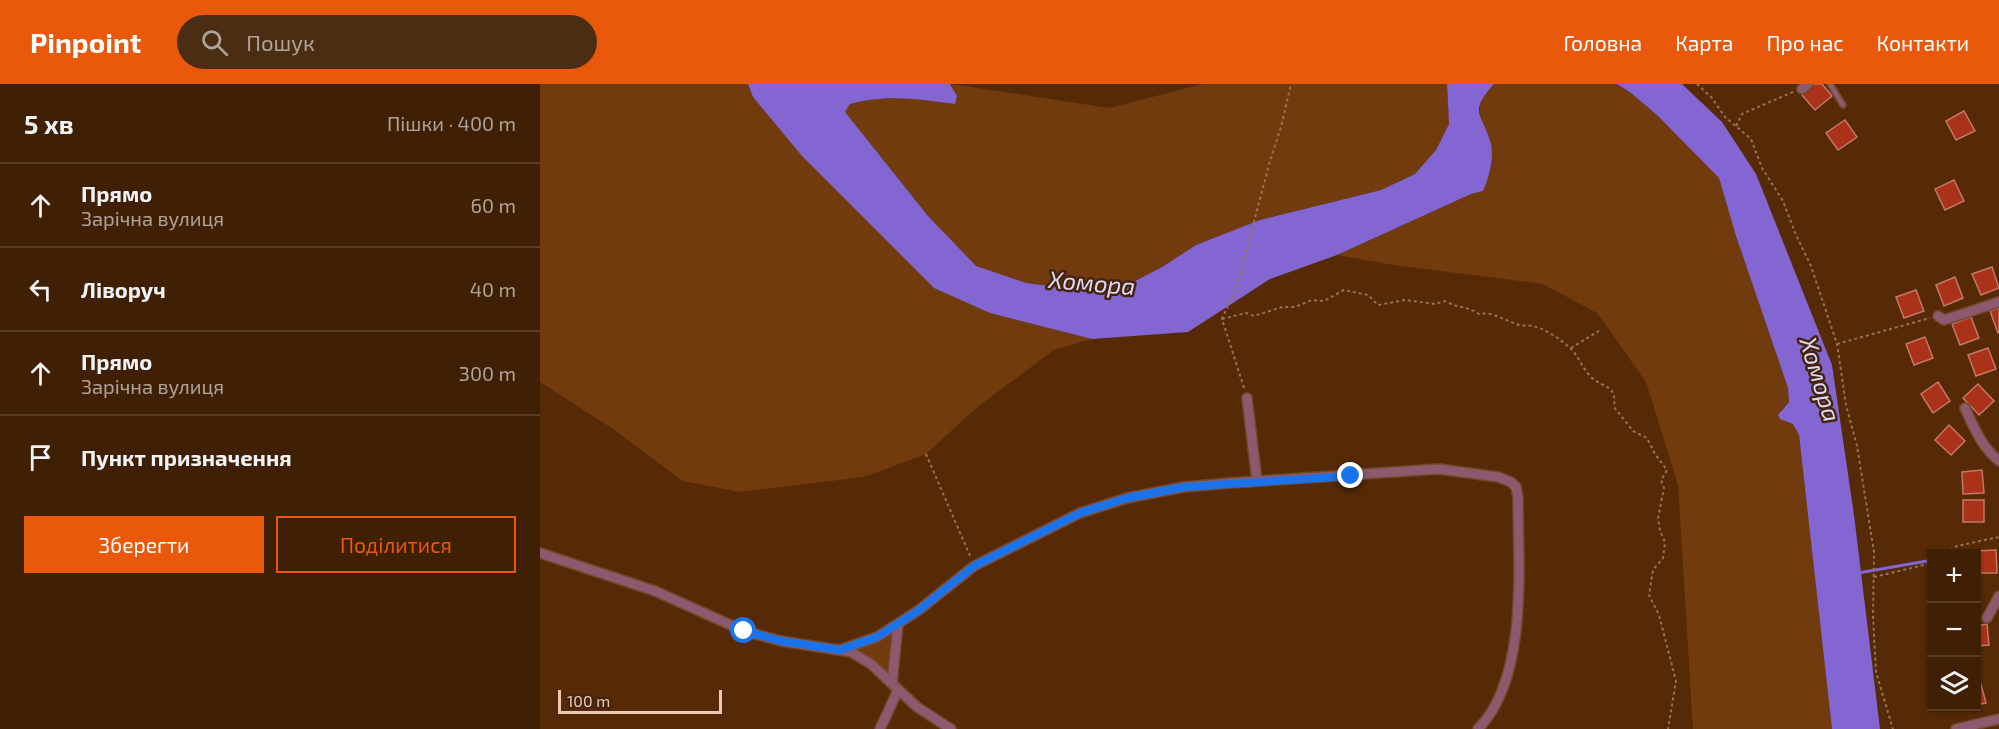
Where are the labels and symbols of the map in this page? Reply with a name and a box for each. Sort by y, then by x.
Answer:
water label: Хомора [1046,264,1137,300]
water label: Хомора [1794,332,1848,425]
route end [1337,462,1363,488]
route start [730,617,756,643]
scale bar [558,687,722,714]

